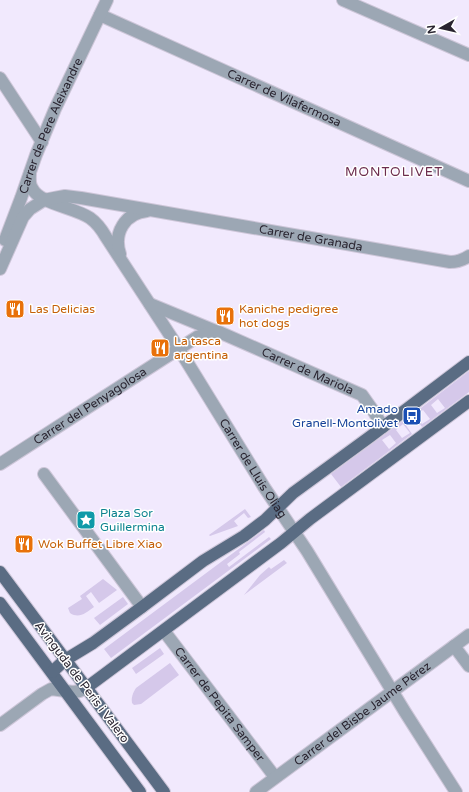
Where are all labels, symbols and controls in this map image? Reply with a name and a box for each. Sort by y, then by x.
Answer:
north arrow [421,8,461,48]
text: N [425,24,439,35]
street label: Carrer de Pere Aleixandre [16,55,85,196]
street label: Carrer de Vilafermosa [225,66,343,130]
district label: MONTOLIVET [345,164,443,180]
street label: Carrer de Granada [258,222,364,254]
restaurant icon: Las Delicias [4,298,26,320]
place label: Las Delicias [29,302,95,316]
place label: Kaniche pedigree hot dogs [239,302,338,330]
restaurant icon: Kaniche pedigree hot dogs [214,305,236,327]
place label: La tasca argentina [174,334,228,362]
restaurant icon: La tasca argentina [149,337,171,359]
street label: Carrer de Mariola [260,345,356,397]
street label: Carrer del Penyagolosa [31,364,149,448]
place label: Amado Granell-Montolivet [292,402,398,430]
bus stop icon: Amado Granell-Montolivet [401,405,423,427]
street label: Carrer de Lluís Oliag [217,416,290,521]
place label: Plaza Sor Guillermina [100,506,165,534]
place icon: Plaza Sor Guillermina [75,509,97,531]
restaurant icon: Wok Buffet Libre Xiao [13,533,35,555]
place label: Wok Buffet Libre Xiao [38,537,162,551]
street label: Avinguda de Peris i Valero [32,619,132,745]
street label: Carrer de Pepita Samper [172,644,268,765]
street label: Carrer del Bisbe Jaume Pérez [291,659,433,769]

